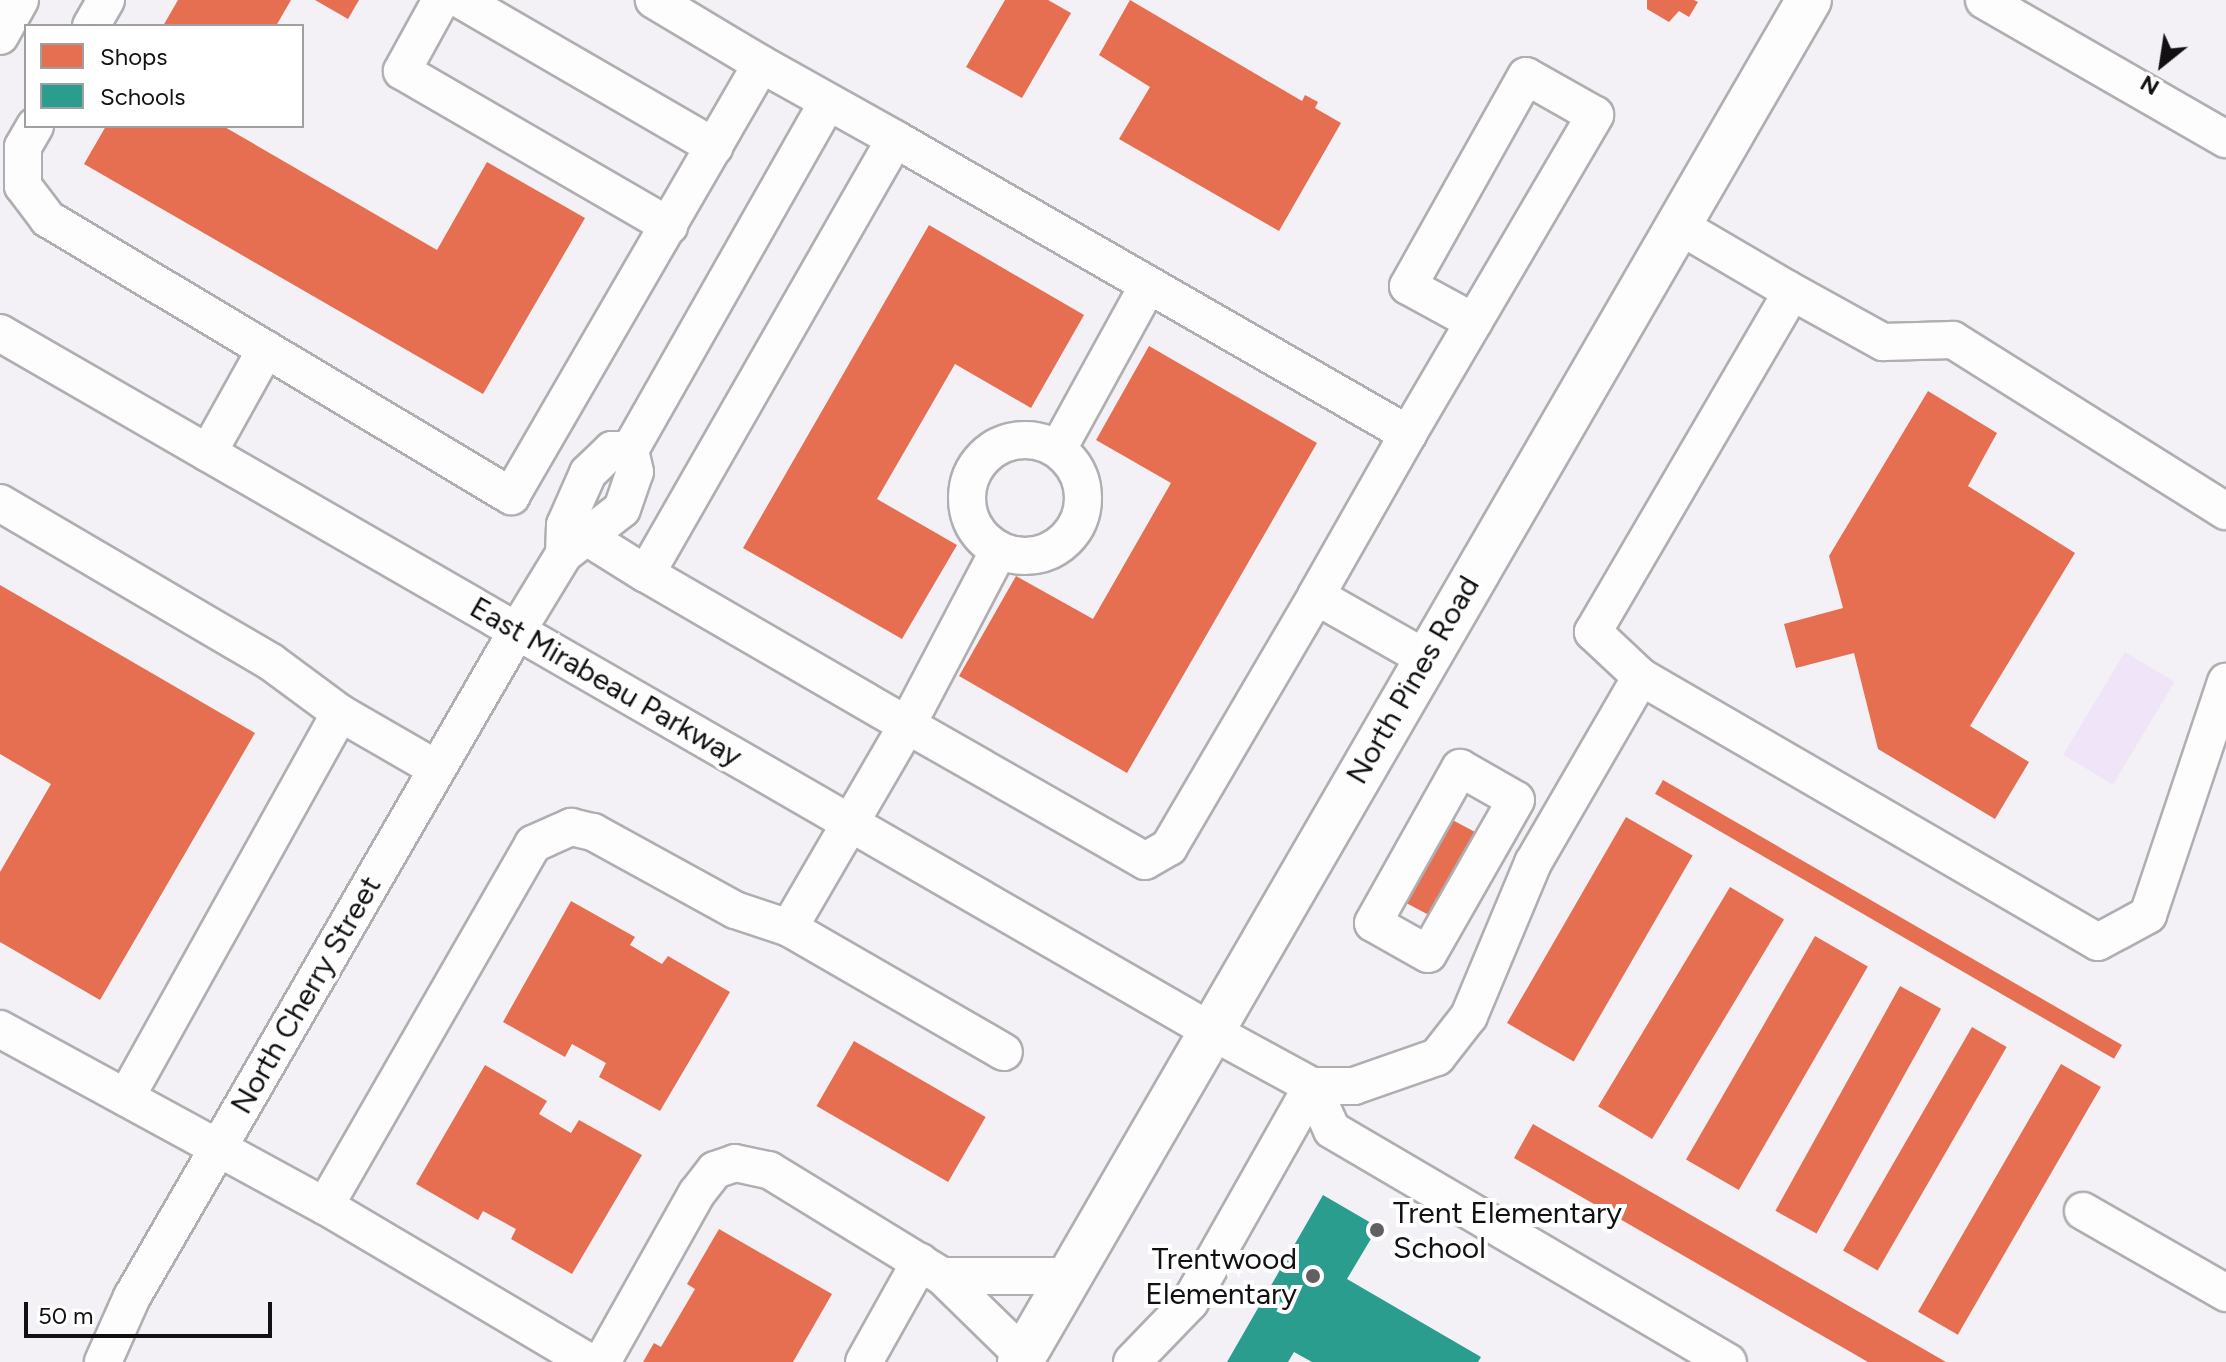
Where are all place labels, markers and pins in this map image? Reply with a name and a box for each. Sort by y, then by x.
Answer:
place label: Trent Elementary School [1393,1195,1622,1266]
marker: Trent Elementary School [1368,1221,1386,1239]
place label: Trentwood Elementary [1145,1241,1297,1312]
marker: Trentwood Elementary [1304,1267,1322,1285]

